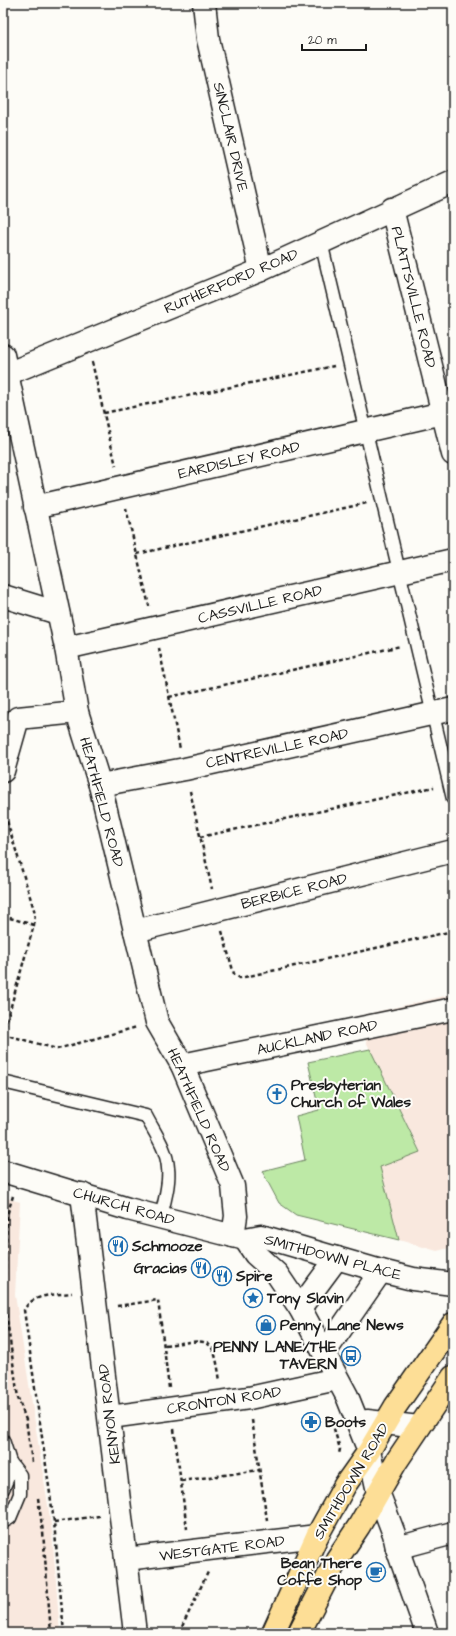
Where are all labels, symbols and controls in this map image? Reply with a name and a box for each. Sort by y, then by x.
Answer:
scale bar [302,26,366,52]
text: 20 m [308,32,337,49]
street label: SINCLAIR DRIVE [208,80,253,194]
street label: PLATTSVILLE ROAD [386,224,441,370]
street label: RUTHERFORD ROAD [161,244,302,319]
street label: EARDISLEY ROAD [176,436,302,485]
street label: CASSVILLE ROAD [196,580,325,629]
street label: CENTREVILLE ROAD [204,723,351,774]
street label: HEATHFIELD ROAD [74,735,129,870]
street label: BERBICE ROAD [239,868,350,915]
street label: AUCKLAND ROAD [255,1014,380,1061]
street label: HEATHFIELD ROAD [162,1045,235,1176]
place label: Presbyterian Church of Wales [291,1075,411,1113]
church icon: Presbyterian Church of Wales [266,1083,288,1105]
street label: CHURCH ROAD [71,1182,177,1231]
street label: SMITHDOWN PLACE [262,1229,404,1286]
restaurant icon: Schmooze [107,1235,129,1257]
place label: Schmooze [131,1236,203,1257]
restaurant icon: Gracias [190,1257,212,1279]
place label: Gracias [134,1258,187,1279]
restaurant icon: Spire [211,1265,233,1287]
place label: Spire [235,1266,273,1287]
place icon: Tony Slavin [242,1287,264,1309]
place label: Tony Slavin [266,1288,344,1310]
shop icon: Penny Lane News [255,1314,277,1336]
place label: Penny Lane News [280,1315,404,1337]
place label: PENNY LANE/THE TAVERN [213,1337,338,1375]
bus stop icon: PENNY LANE/THE TAVERN [340,1345,362,1367]
street label: KENYON ROAD [93,1362,126,1465]
street label: CRONTON ROAD [165,1381,283,1420]
pharmacy icon: Boots [300,1411,322,1433]
place label: Boots [325,1412,367,1433]
street label: SMITHDOWN ROAD [308,1419,395,1543]
street label: WESTGATE ROAD [158,1530,286,1567]
place label: Bean There Coffe Shop [277,1553,363,1591]
cafe icon: Bean There Coffe Shop [365,1561,387,1583]

